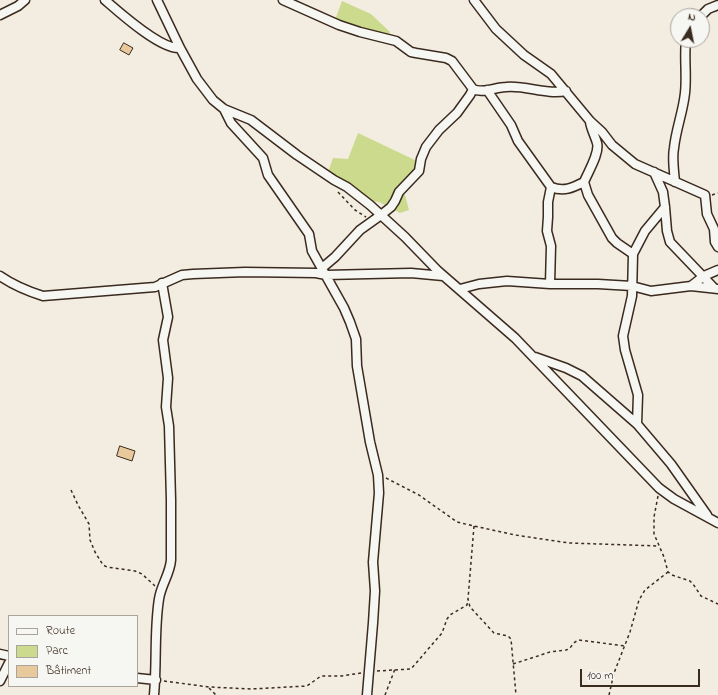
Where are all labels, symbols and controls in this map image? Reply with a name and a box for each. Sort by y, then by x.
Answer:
north arrow [670,8,710,48]
text: N [687,9,697,26]
legend [8,615,138,687]
text: Route [46,622,75,640]
text: Parc [46,642,68,660]
scale bar [582,661,702,687]
text: Bâtiment [46,662,91,680]
text: 100 m [587,667,614,685]

